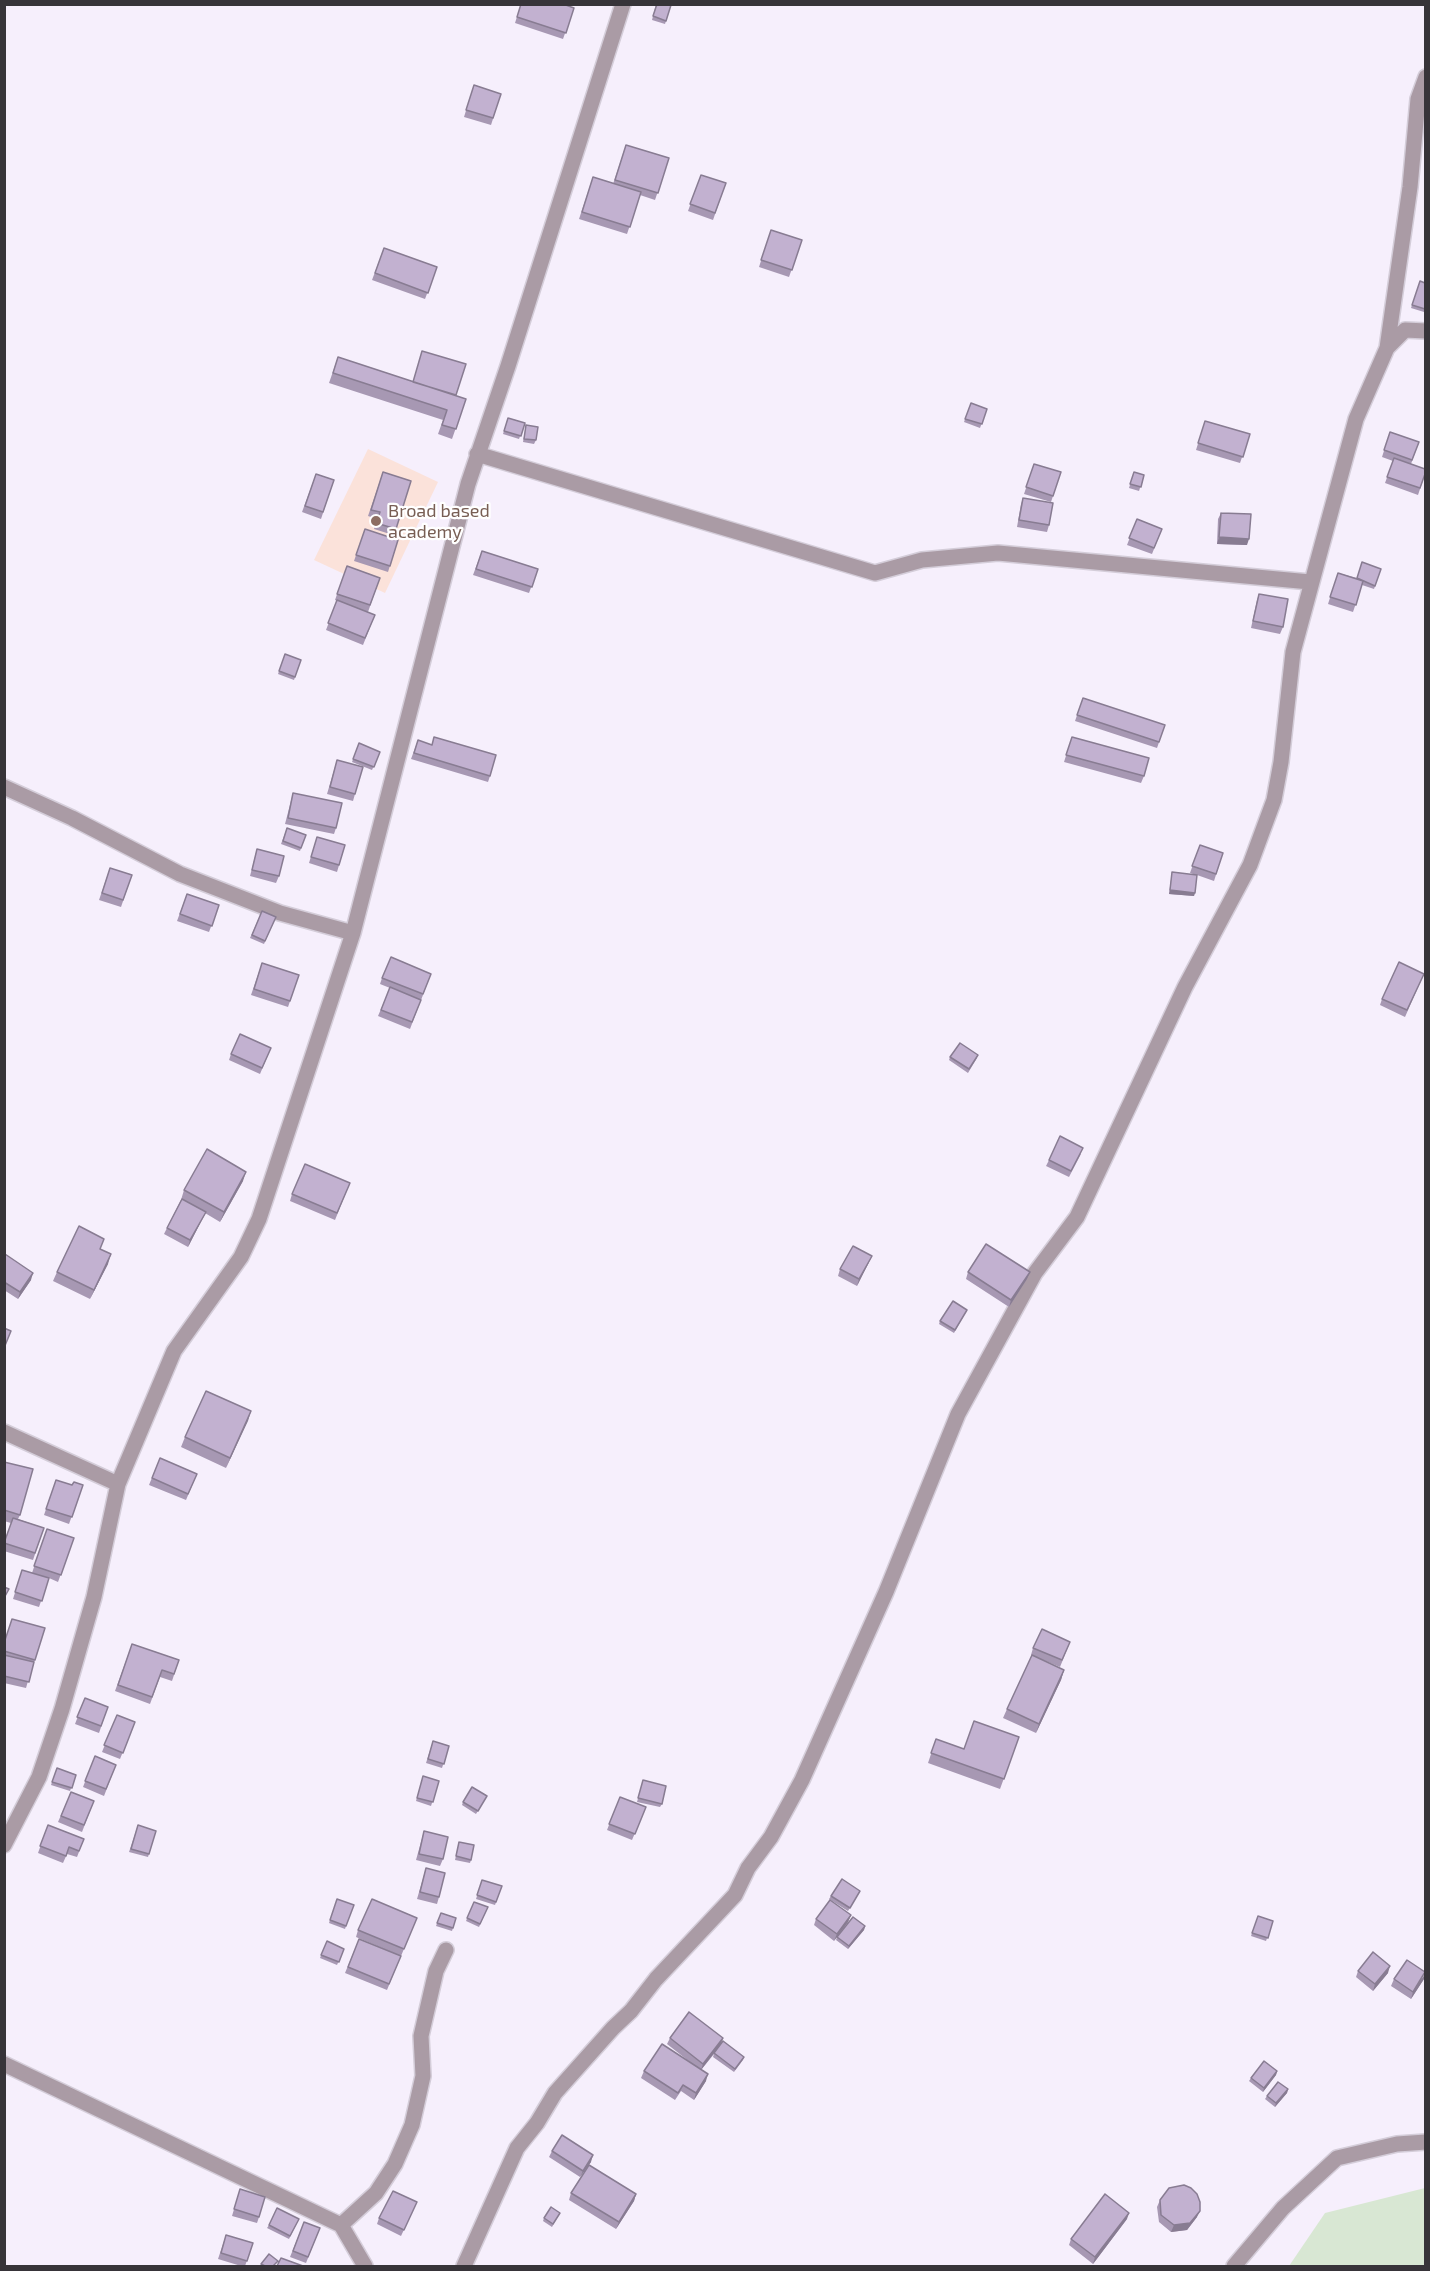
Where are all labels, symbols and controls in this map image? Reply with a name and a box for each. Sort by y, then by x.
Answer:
place label: Broad based academy [388,500,490,542]
marker: Broad based academy [369,514,383,528]

